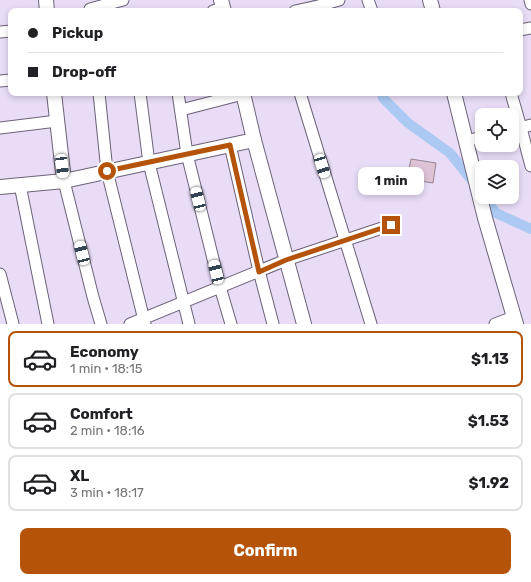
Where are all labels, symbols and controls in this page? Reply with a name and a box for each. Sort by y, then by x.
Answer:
text: Pickup [52,24,103,42]
text: Drop-off [52,63,116,81]
map controls [475,108,519,204]
button: locate [475,108,519,152]
car [55,153,69,179]
car [313,153,331,179]
button: layers [475,160,519,204]
route start [98,162,116,180]
callout: 1 min [358,167,424,195]
text: 1 min [374,173,408,188]
car [189,186,207,212]
route end [382,216,400,234]
car [73,240,91,266]
car [207,259,225,285]
icon: car [22,341,58,377]
text: Economy [70,343,139,361]
text: $1.13 [471,350,509,368]
text: 1 min · 18:15 [70,361,142,376]
icon: car [22,403,58,439]
text: Comfort [70,405,133,423]
text: $1.53 [468,412,509,430]
text: 2 min · 18:16 [70,423,145,438]
icon: car [22,465,58,501]
text: XL [70,467,89,485]
text: $1.92 [469,474,509,492]
text: 3 min · 18:17 [70,485,144,500]
button: Confirm [20,528,511,574]

